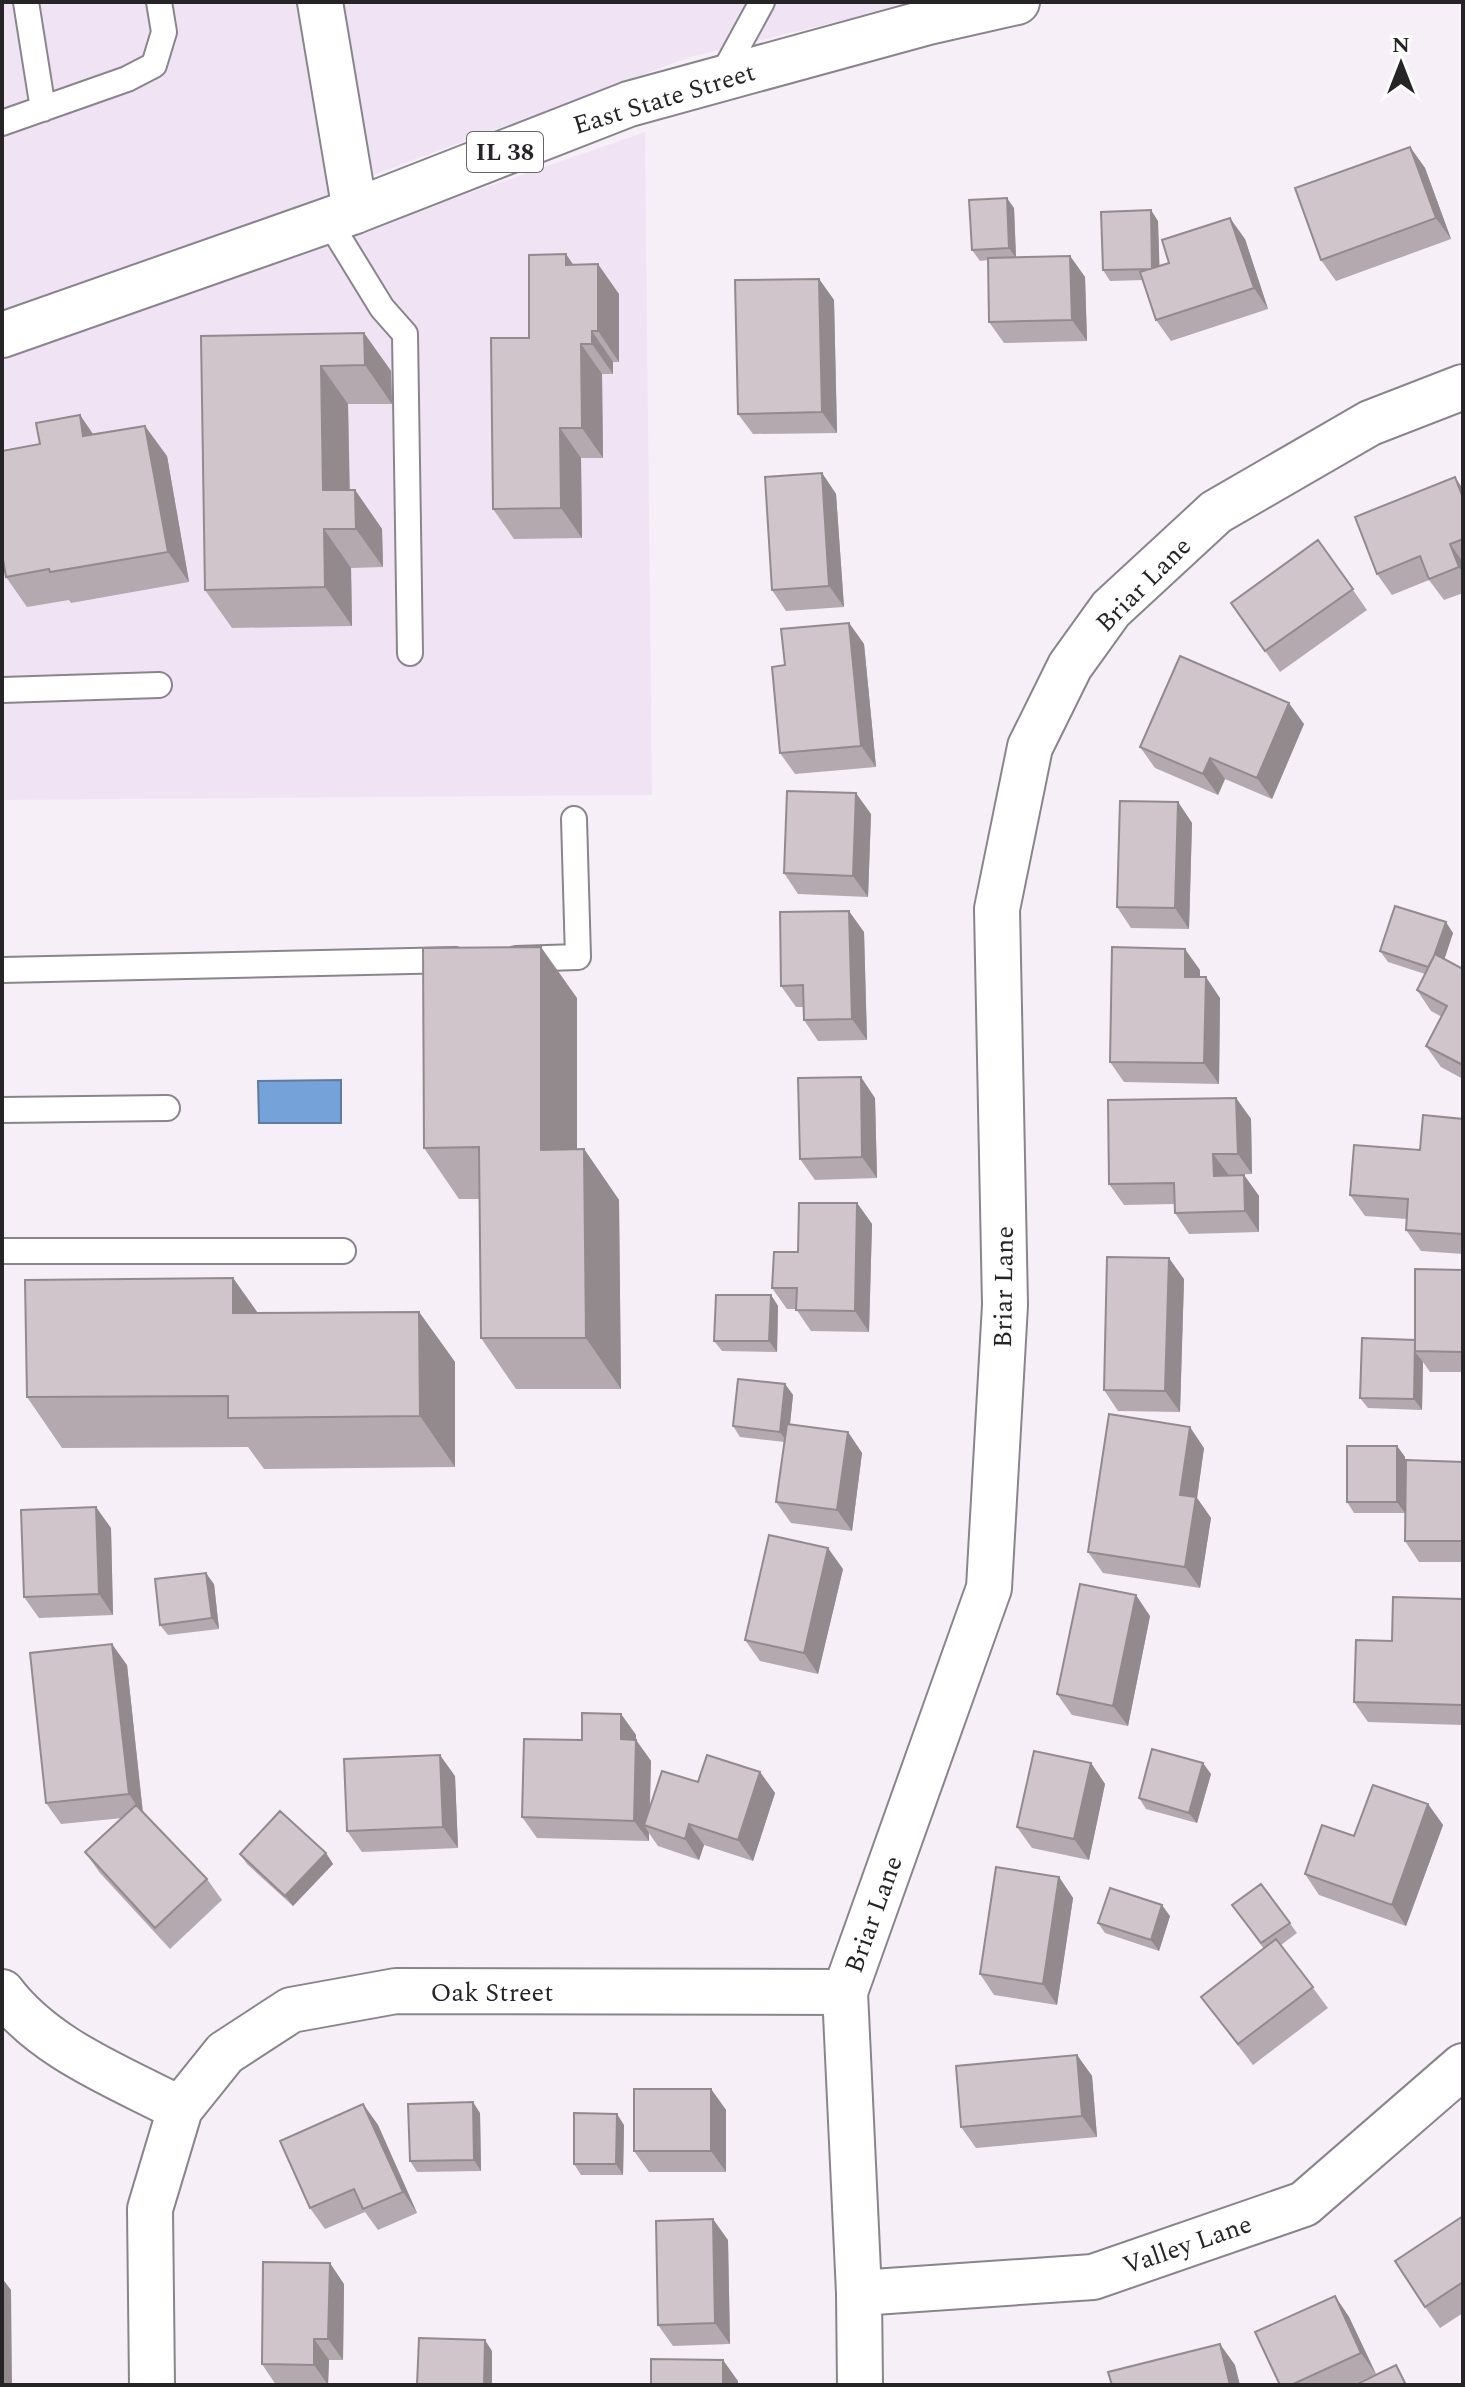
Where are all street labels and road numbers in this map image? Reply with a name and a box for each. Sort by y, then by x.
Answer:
street label: East State Street [568,52,760,146]
road number: IL 38 [467,132,543,172]
street label: Briar Lane [1086,527,1201,642]
street label: Briar Lane [983,1226,1025,1348]
street label: Briar Lane [834,1850,914,1978]
street label: Oak Street [431,1973,553,2013]
street label: Valley Lane [1117,2204,1257,2286]

